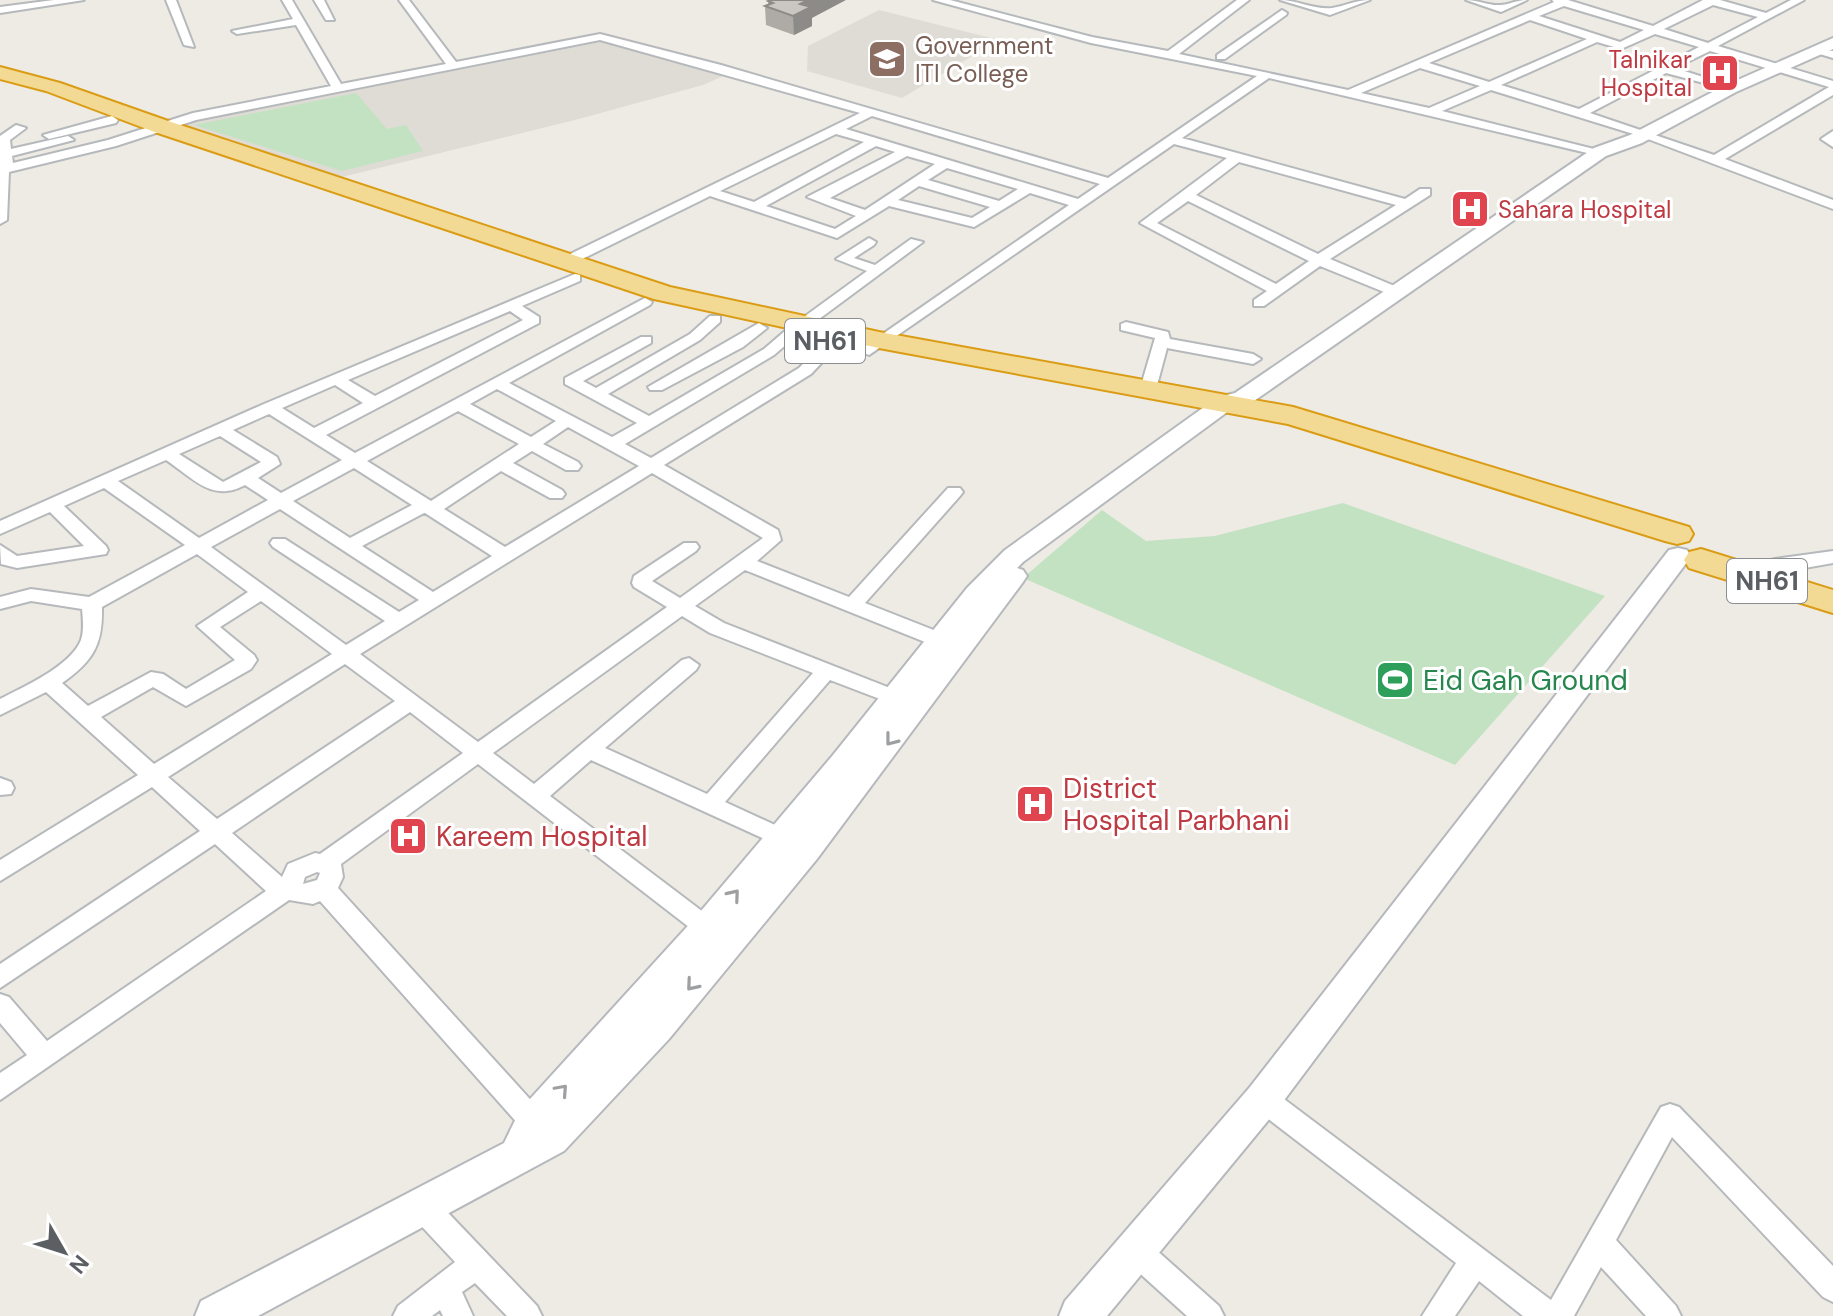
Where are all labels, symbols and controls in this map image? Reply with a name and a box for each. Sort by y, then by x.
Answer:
place label: Government ITI College [915,30,1053,89]
school or university icon: Government ITI College [866,38,908,80]
place label: Talnikar Hospital [1601,44,1692,103]
hospital icon: Talnikar Hospital [1699,52,1741,94]
hospital icon: Sahara Hospital [1449,188,1491,230]
place label: Sahara Hospital [1498,194,1671,225]
road number: NH61 [785,319,865,363]
road number: NH61 [1727,559,1807,603]
sports icon: Eid Gah Ground [1374,659,1416,701]
place label: Eid Gah Ground [1423,662,1628,699]
one-way arrow [887,731,901,746]
place label: District Hospital Parbhani [1063,770,1290,839]
hospital icon: District Hospital Parbhani [1014,783,1056,825]
hospital icon: Kareem Hospital [387,815,429,857]
place label: Kareem Hospital [436,818,647,855]
one-way arrow [724,890,739,905]
one-way arrow [687,976,702,991]
one-way arrow [552,1085,567,1100]
north arrow [24,1212,104,1292]
text: N [63,1249,95,1280]

